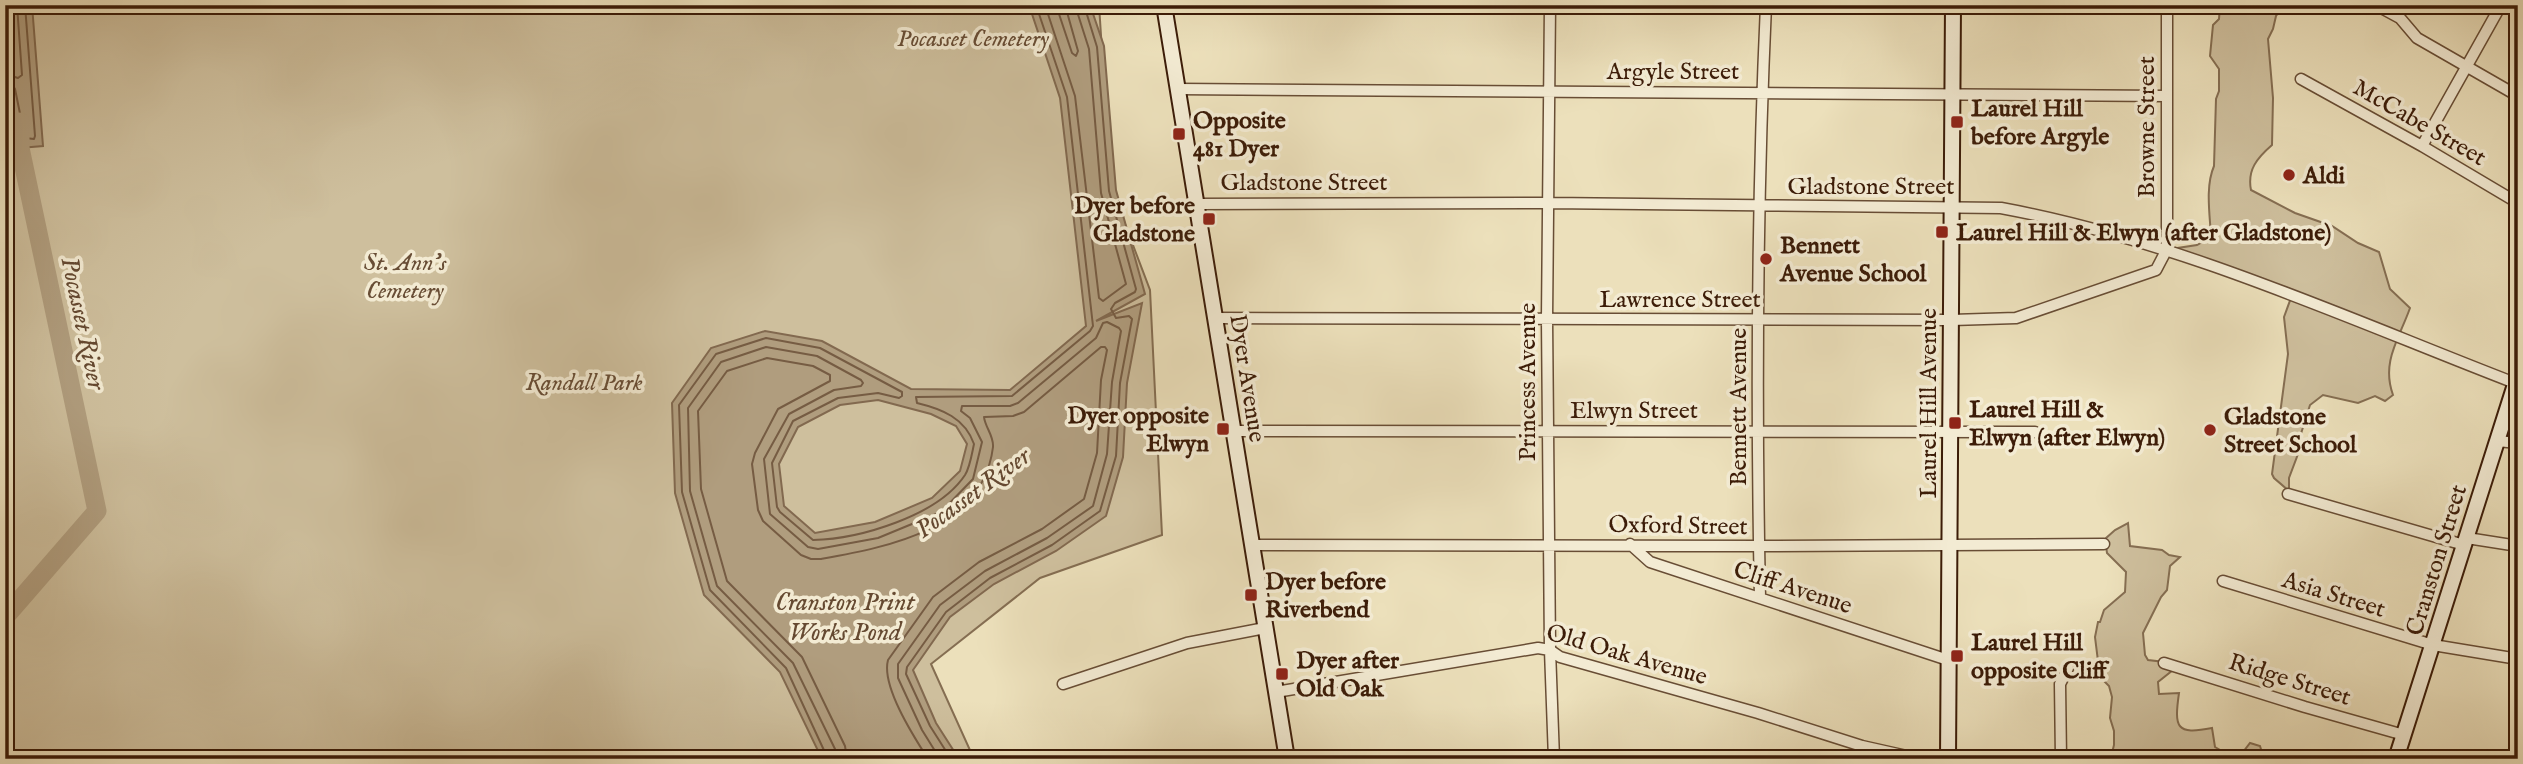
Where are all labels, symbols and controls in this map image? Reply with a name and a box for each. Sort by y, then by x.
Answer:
park label: Pocasset Cemetery [897,24,1050,55]
street label: Browne Street [2132,56,2163,198]
street label: Argyle Street [1606,57,1739,88]
street label: McCabe Street [2347,73,2492,174]
place label: Laurel Hill before Argyle [1970,94,2109,153]
place label: Opposite 481 Dyer [1193,106,1286,165]
marker: Laurel Hill before Argyle [1949,114,1965,130]
marker: Opposite 481 Dyer [1171,126,1187,142]
place label: Aldi [2302,161,2345,192]
marker: Aldi [2281,167,2297,183]
street label: Gladstone Street [1221,168,1387,199]
street label: Gladstone Street [1788,172,1954,203]
place label: Dyer before Gladstone [1074,191,1195,250]
marker: Dyer before Gladstone [1201,211,1217,227]
place label: Laurel Hill & Elwyn (after Gladstone) [1956,218,2331,249]
marker: Laurel Hill & Elwyn (after Gladstone) [1934,224,1950,240]
place label: Bennett Avenue School [1779,231,1927,290]
park label: St. Ann's Cemetery [364,248,447,307]
marker: Bennett Avenue School [1758,251,1774,267]
water label: Pocasset River [52,254,113,394]
street label: Lawrence Street [1599,285,1761,316]
street label: Princess Avenue [1513,303,1544,461]
street label: Laurel Hill Avenue [1914,308,1945,498]
street label: Dyer Avenue [1221,312,1272,444]
street label: Bennett Avenue [1724,328,1755,486]
park label: Randall Park [525,368,643,399]
place label: Laurel Hill & Elwyn (after Elwyn) [1969,395,2165,454]
street label: Elwyn Street [1570,396,1698,427]
place label: Dyer opposite Elwyn [1067,401,1209,460]
place label: Gladstone Street School [2224,402,2357,461]
marker: Laurel Hill & Elwyn (after Elwyn) [1947,415,1963,431]
marker: Dyer opposite Elwyn [1215,421,1231,437]
marker: Gladstone Street School [2202,422,2218,438]
water label: Pocasset River [909,439,1038,546]
street label: Cranston Street [2400,481,2475,640]
street label: Oxford Street [1608,510,1748,543]
street label: Cliff Avenue [1729,555,1856,622]
street label: Asia Street [2277,565,2389,626]
place label: Dyer before Riverbend [1265,567,1386,626]
water label: Cranston Print Works Pond [775,586,916,649]
marker: Dyer before Riverbend [1243,587,1259,603]
street label: Old Oak Avenue [1542,618,1711,693]
place label: Laurel Hill opposite Cliff [1971,628,2110,687]
place label: Dyer after Old Oak [1296,646,1399,705]
street label: Ridge Street [2225,647,2354,714]
marker: Laurel Hill opposite Cliff [1949,648,1965,664]
marker: Dyer after Old Oak [1274,666,1290,682]

